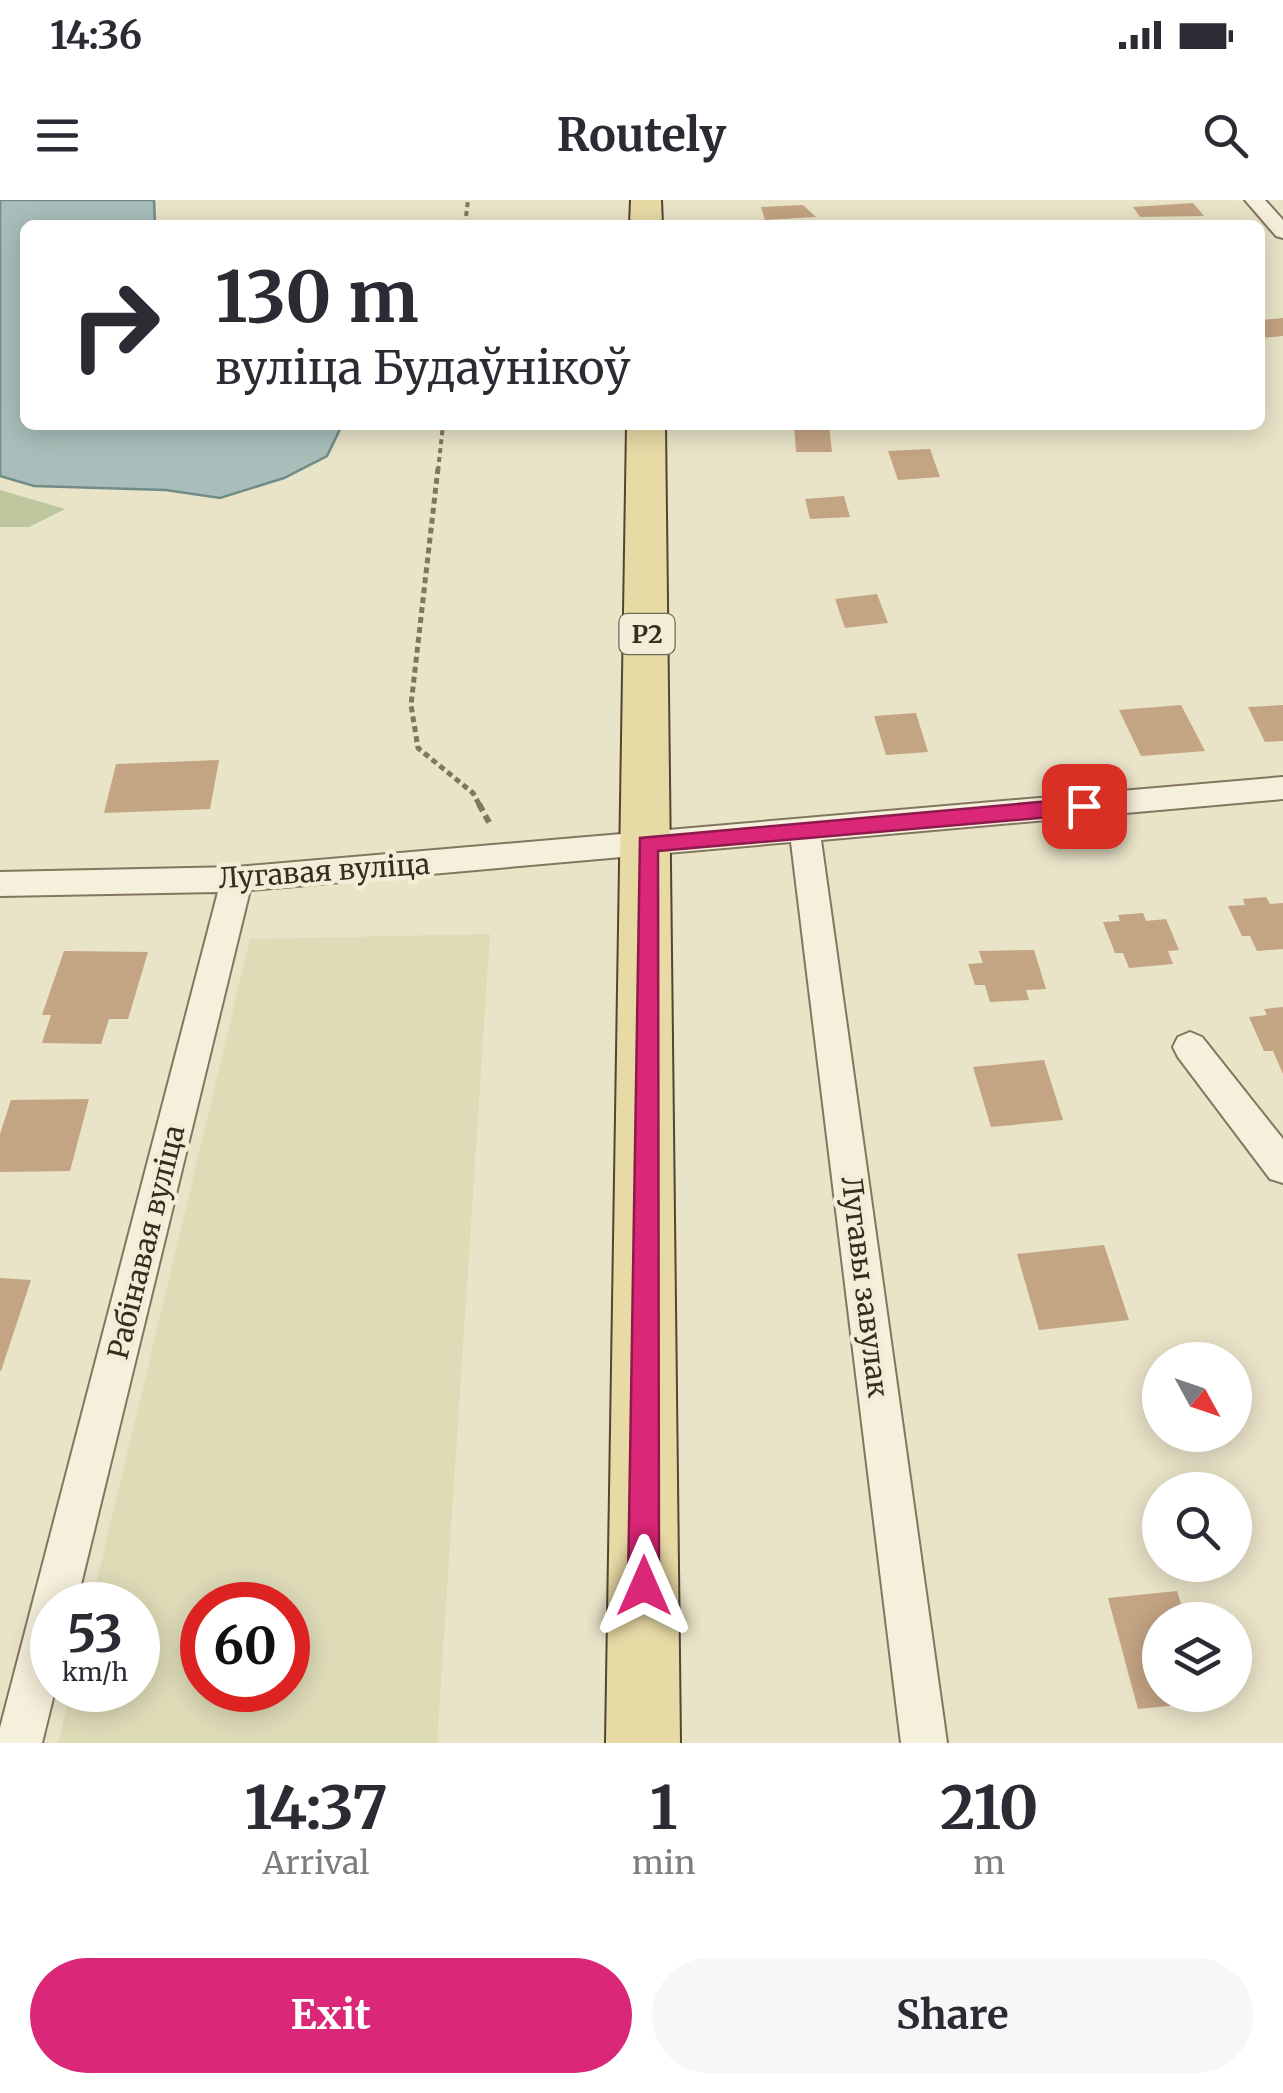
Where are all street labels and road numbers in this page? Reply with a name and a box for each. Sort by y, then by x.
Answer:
road number: Р2 [620,614,674,654]
street label: Лугавая вуліца [217,846,431,896]
street label: Рабінавая вуліца [100,1121,192,1363]
street label: Лугавы завулак [834,1174,896,1400]

